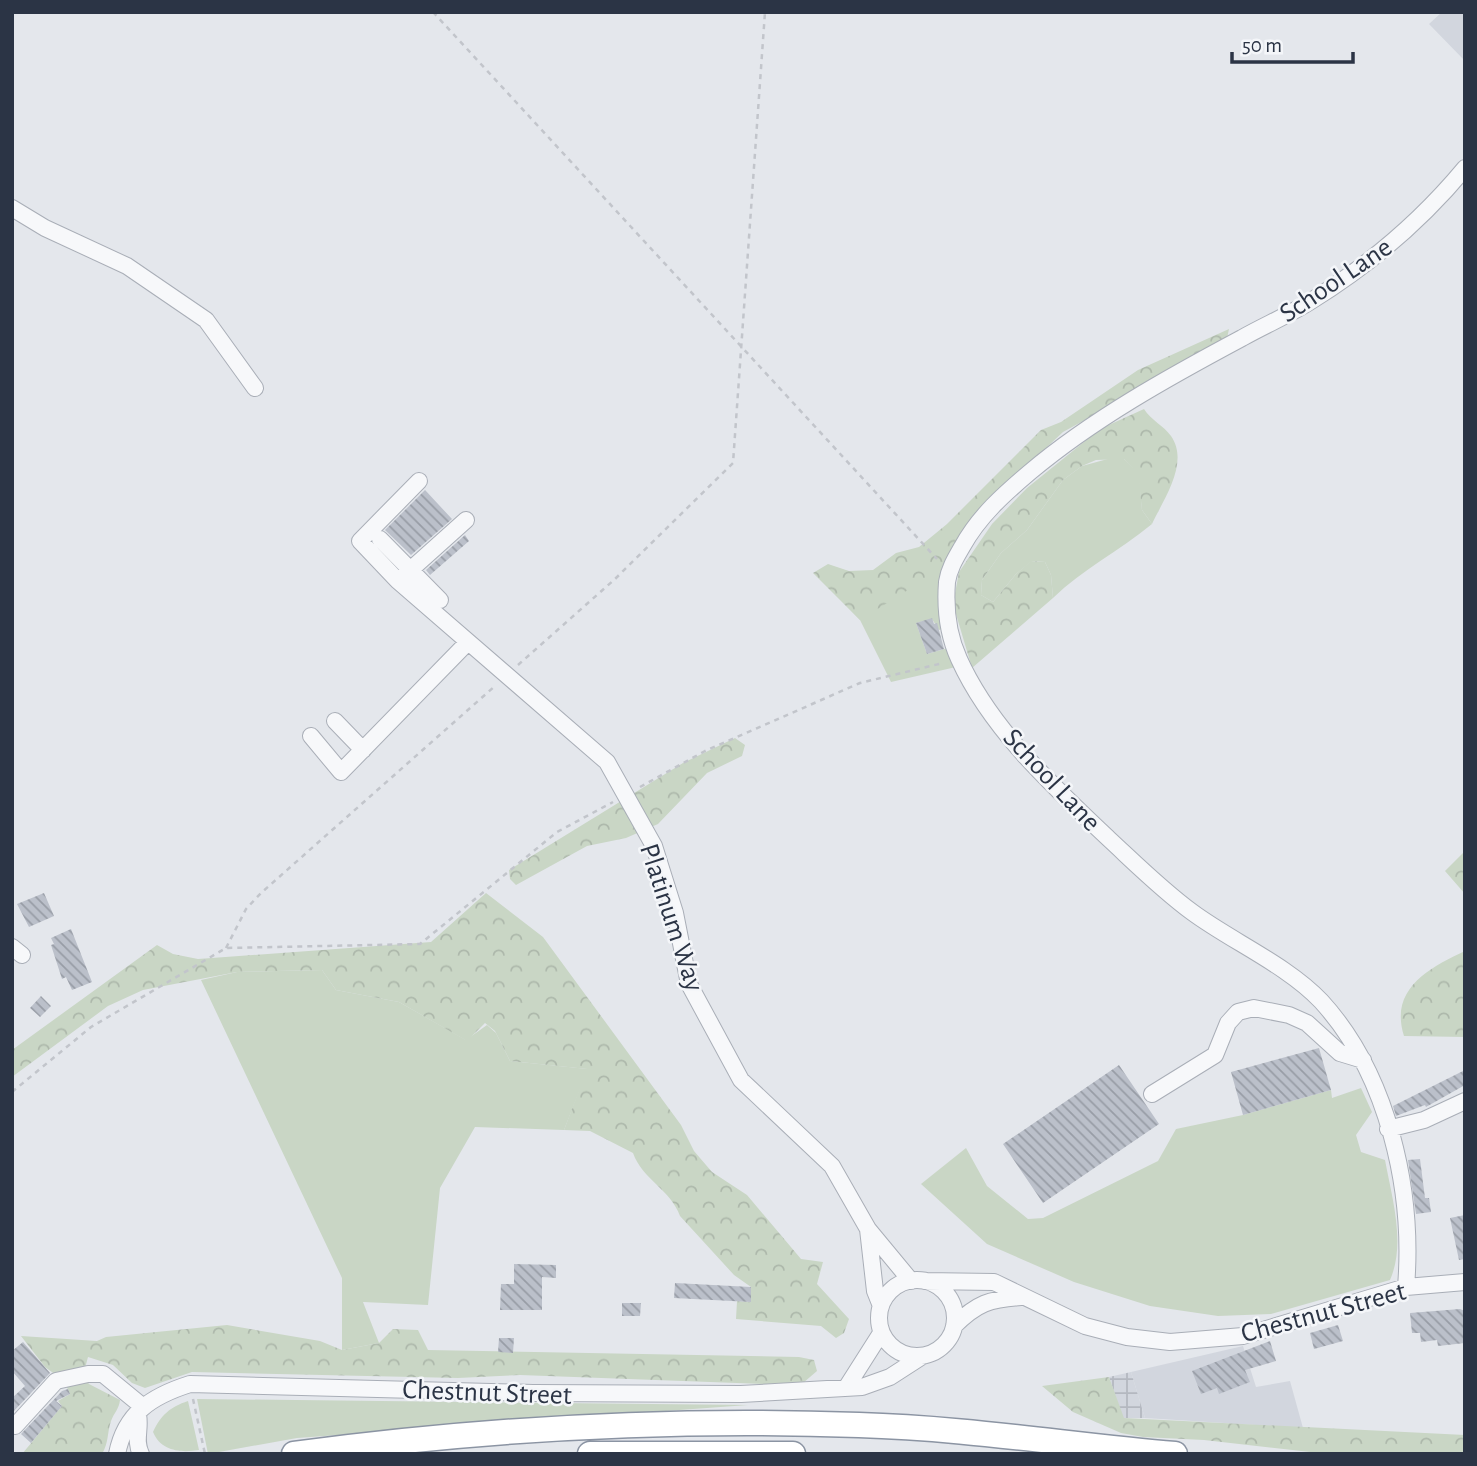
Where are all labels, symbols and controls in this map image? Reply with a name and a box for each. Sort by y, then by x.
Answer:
scale bar [1232,21,1353,65]
text: 50 m [1242,35,1282,56]
street label: School Lane [1275,233,1397,328]
street label: School Lane [997,724,1106,837]
street label: Platinum Way [634,840,708,995]
street label: Chestnut Street [1238,1277,1409,1348]
street label: Chestnut Street [402,1376,572,1410]

